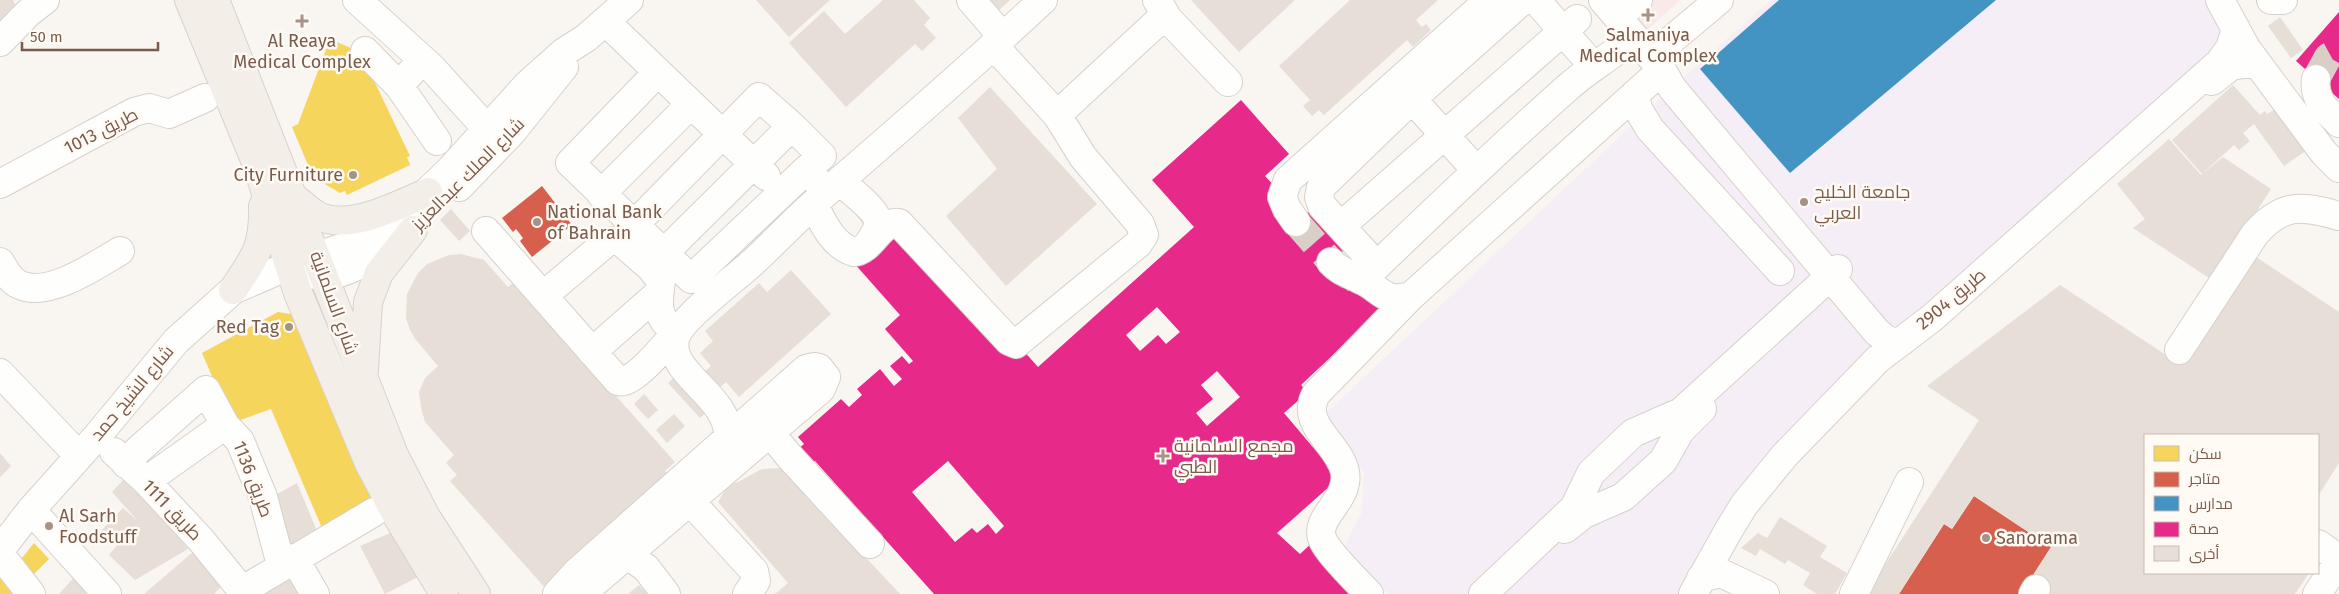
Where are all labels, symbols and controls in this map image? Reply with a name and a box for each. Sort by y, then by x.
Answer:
marker: Salmaniya Medical Complex [1641,8,1655,22]
marker: Al Reaya Medical Complex [295,14,309,28]
scale bar [22,20,159,52]
place label: Salmaniya Medical Complex [1579,24,1717,67]
text: 50 m [30,28,63,46]
place label: Al Reaya Medical Complex [233,30,371,73]
street label: طريق 1013 [60,103,142,160]
street label: شارع الملك عبدالعزيز [406,113,530,236]
place label: City Furniture [233,164,343,186]
marker: City Furniture [347,169,359,181]
place label: جامعة الخليج العربي [1814,181,1910,227]
marker: جامعة الخليج العربي [1798,196,1810,208]
place label: National Bank of Bahrain [547,201,663,244]
marker: National Bank of Bahrain [531,216,543,228]
street label: شارع السلمانية [304,248,363,358]
street label: طريق 2904 [1912,264,1991,335]
place label: Red Tag [216,316,280,338]
marker: Red Tag [283,321,295,333]
street label: شارع الشيخ حمد [86,341,179,446]
legend [2144,434,2319,574]
place label: مجمع السلمانية الطبي [1174,435,1293,481]
street label: طريق 1136 [227,438,278,521]
text: سكن [2189,445,2222,464]
marker: مجمع السلمانية الطبي [1156,449,1170,463]
text: متاجر [2188,470,2220,488]
street label: طريق 1111 [137,475,206,546]
text: مدارس [2189,495,2233,514]
place label: Al Sarh Foodstuff [59,505,138,548]
marker: Al Sarh Foodstuff [43,520,55,532]
text: صحة [2189,520,2219,538]
place label: Sanorama [1996,527,2078,549]
marker: Sanorama [1980,532,1992,544]
text: أخرى [2189,544,2219,564]

